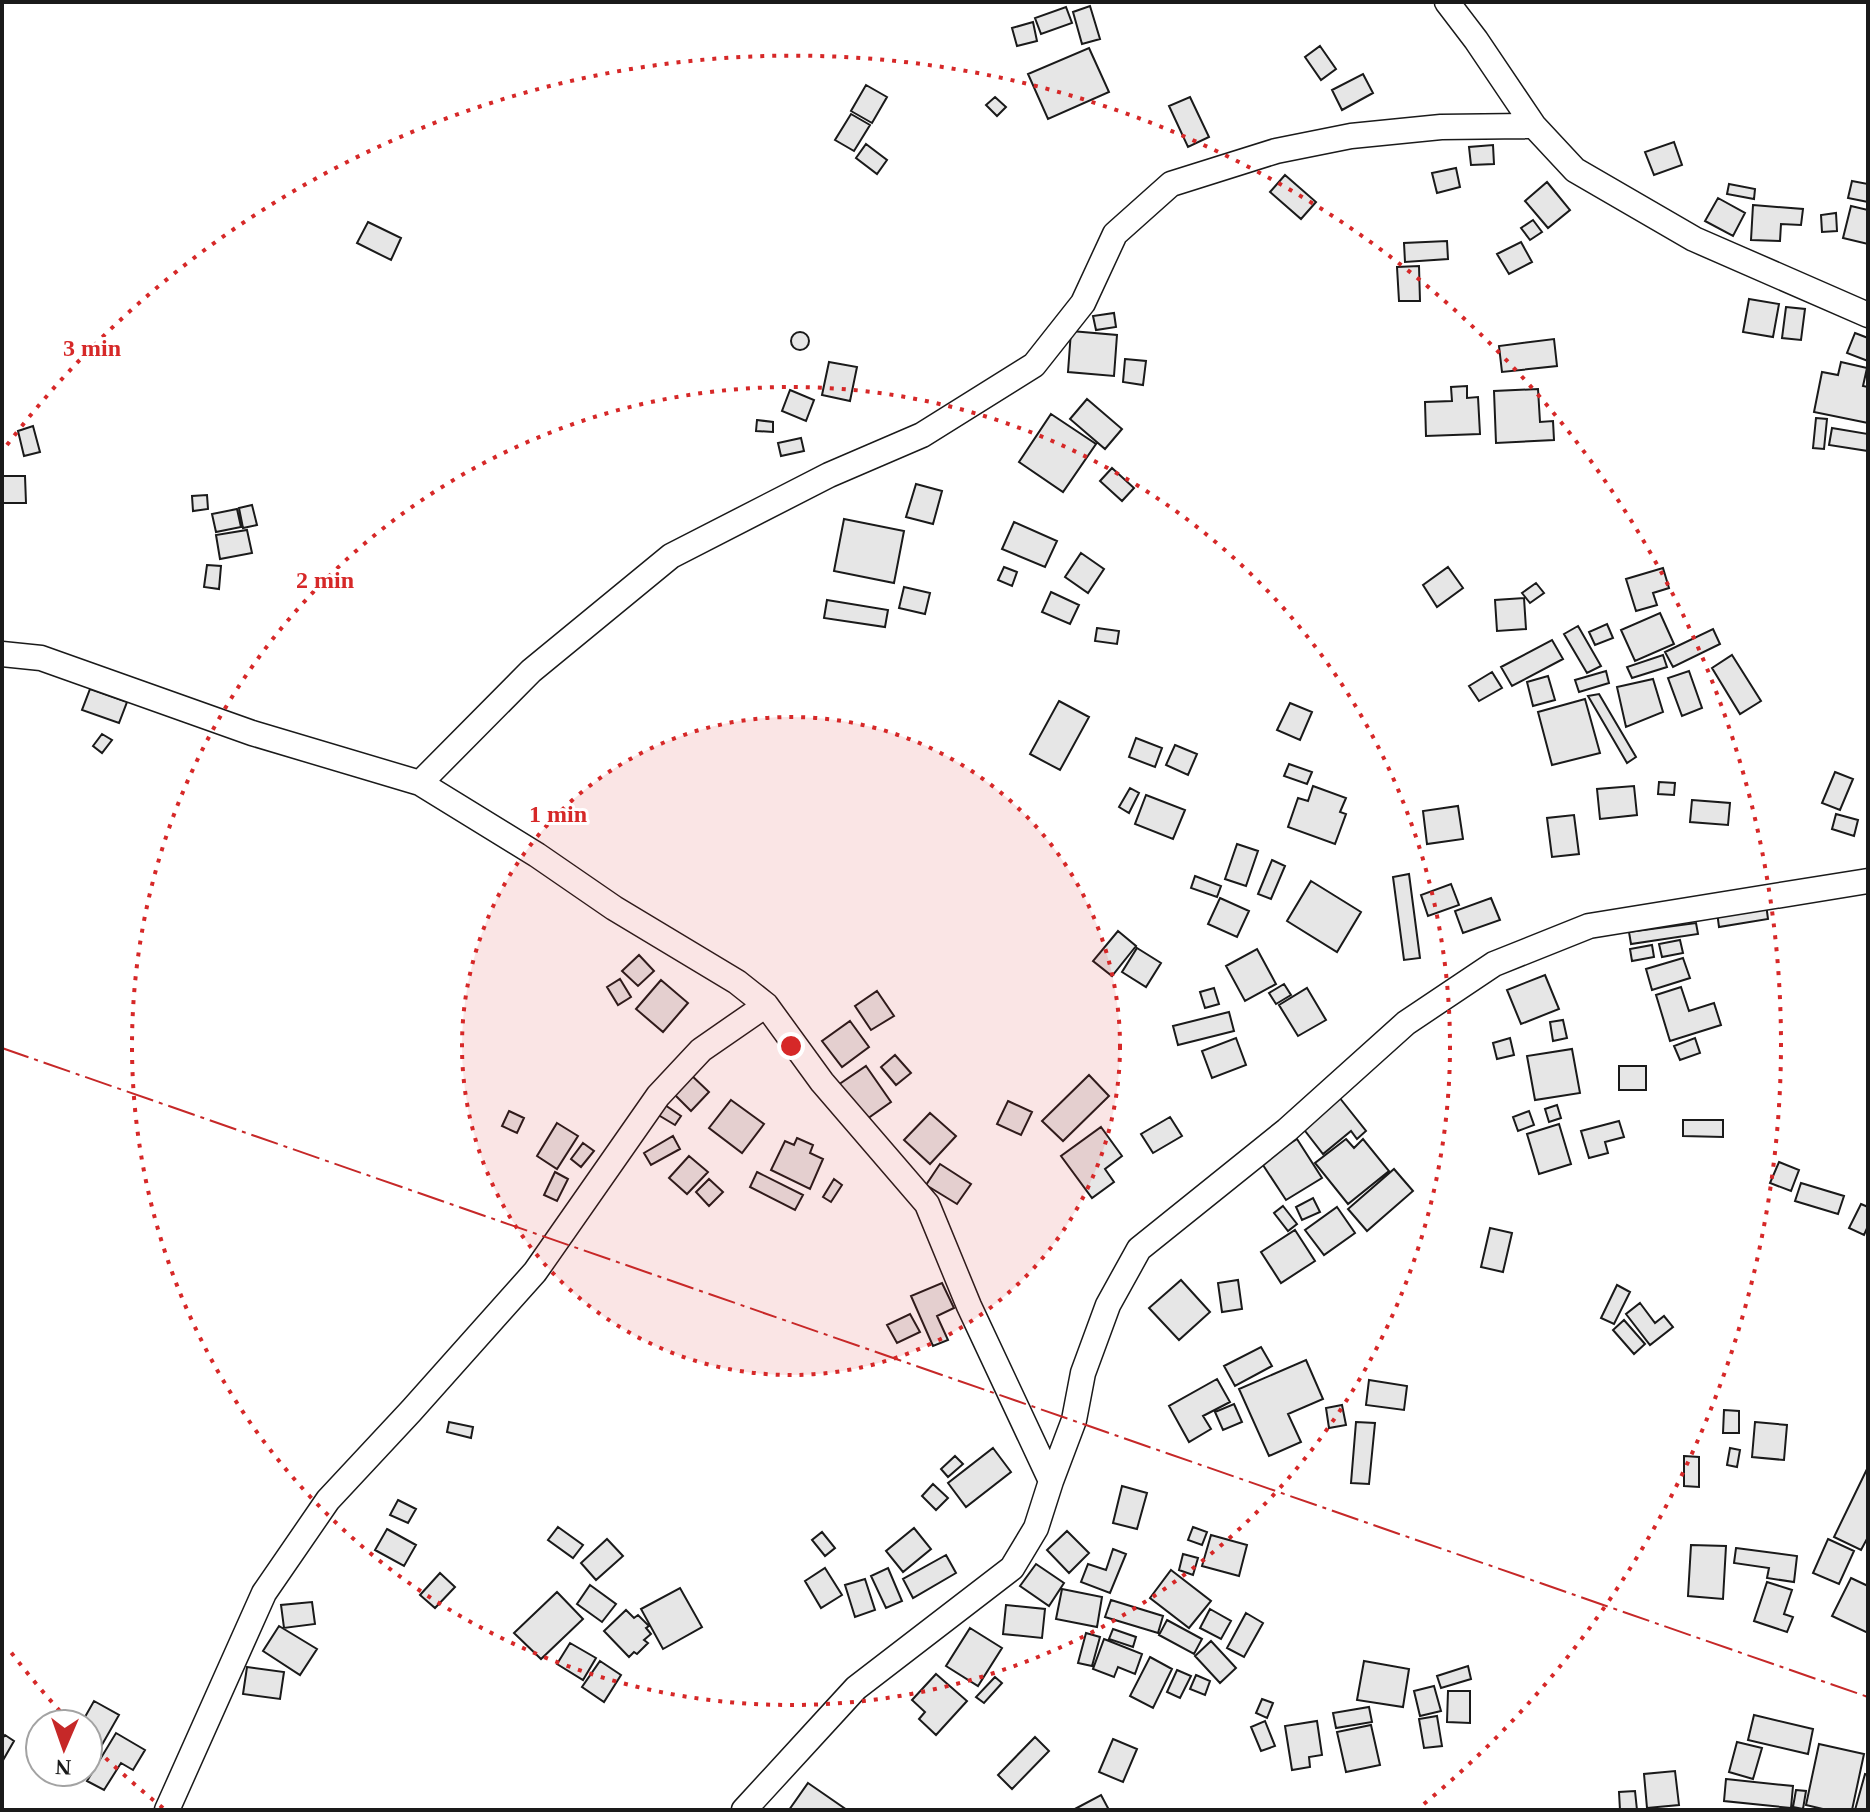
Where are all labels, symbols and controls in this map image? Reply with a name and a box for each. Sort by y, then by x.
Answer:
text: 3 min [63,335,121,361]
text: 2 min [296,567,354,593]
text: 1 min [529,801,587,827]
centre of rings [777,1032,805,1060]
north arrow [24,1708,104,1788]
text: N [55,1755,72,1780]

